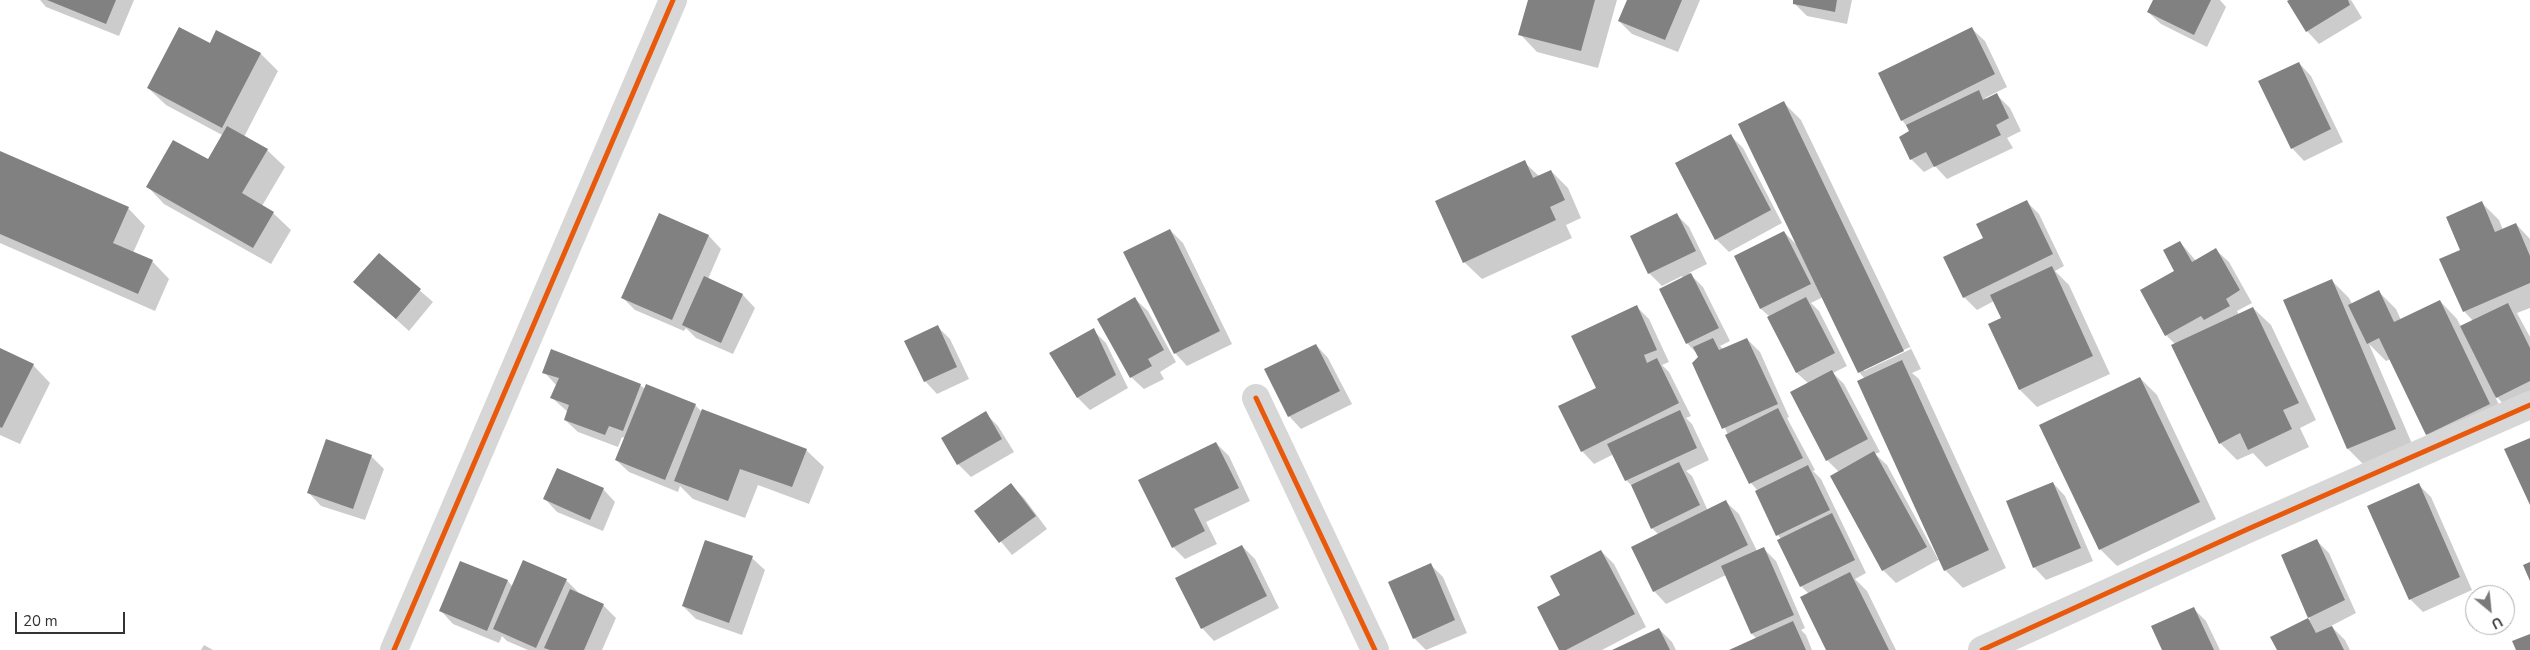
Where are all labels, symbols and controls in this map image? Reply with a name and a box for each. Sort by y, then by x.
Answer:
north arrow [2465,585,2515,635]
scale bar [18,602,128,634]
text: 20 m [23,611,58,631]
text: U [2488,612,2506,634]

